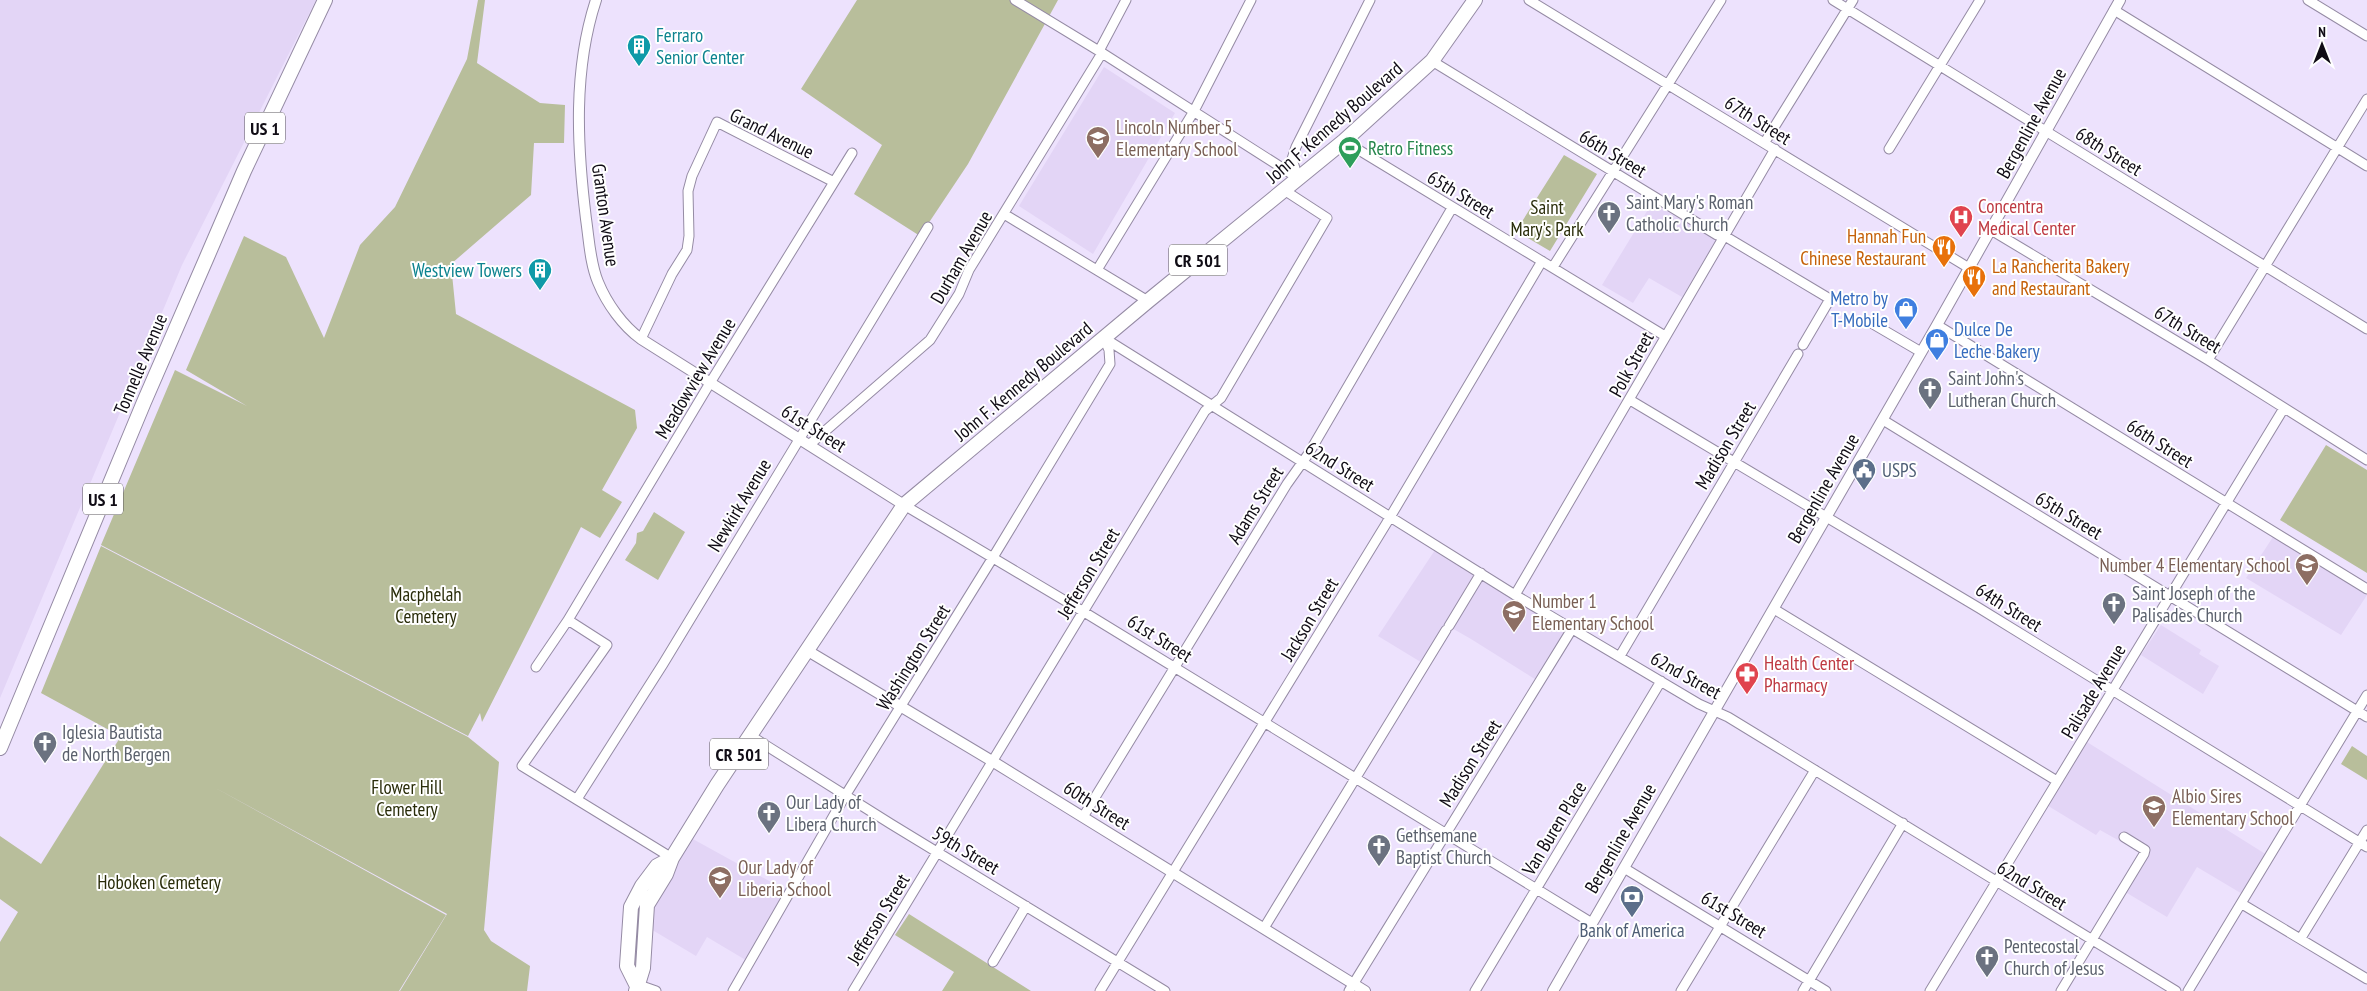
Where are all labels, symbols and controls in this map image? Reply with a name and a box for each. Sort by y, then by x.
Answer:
north arrow [2297,20,2347,70]
place label: Ferraro Senior Center [656,23,745,69]
text: N [2318,23,2326,41]
building icon: Ferraro Senior Center [626,33,652,67]
street label: John F. Kennedy Boulevard [1260,56,1407,189]
street label: Bergenline Avenue [1991,63,2071,182]
street label: 67th Street [1720,90,1796,150]
street label: Grand Avenue [726,102,818,164]
road number: US 1 [245,112,285,144]
place label: Lincoln Number 5 Elementary School [1116,115,1238,161]
street label: 68th Street [2071,121,2147,181]
street label: 66th Street [1575,124,1652,183]
school or university icon: Lincoln Number 5 Elementary School [1085,125,1111,159]
sports icon: Retro Fitness [1337,135,1363,169]
place label: Retro Fitness [1368,136,1453,160]
street label: Granton Avenue [587,162,625,268]
street label: 65th Street [1423,165,1500,224]
place label: Saint Mary's Roman Catholic Church [1626,190,1753,236]
place label: Concentra Medical Center [1978,194,2076,240]
park label: Saint Mary's Park [1510,195,1584,241]
church icon: Saint Mary's Roman Catholic Church [1596,200,1622,234]
hospital icon: Concentra Medical Center [1948,204,1974,238]
street label: Durham Avenue [925,206,997,308]
place label: Hannah Fun Chinese Restaurant [1800,224,1927,270]
restaurant icon: Hannah Fun Chinese Restaurant [1931,234,1957,268]
road number: CR 501 [1169,244,1227,276]
place label: La Rancherita Bakery and Restaurant [1992,254,2130,300]
building icon: Westview Towers [527,257,553,291]
place label: Westview Towers [412,258,522,282]
restaurant icon: La Rancherita Bakery and Restaurant [1961,264,1987,298]
place label: Metro by T-Mobile [1830,286,1889,332]
shop icon: Metro by T-Mobile [1893,296,1919,330]
street label: 67th Street [2150,300,2227,359]
street label: Tonnelle Avenue [108,310,172,418]
street label: Meadowview Avenue [649,313,741,443]
street label: John F. Kennedy Boulevard [948,316,1097,446]
place label: Dulce De Leche Bakery [1954,317,2041,363]
street label: Polk Street [1603,326,1659,401]
shop icon: Dulce De Leche Bakery [1924,327,1950,361]
place label: Saint John's Lutheran Church [1948,366,2056,412]
church icon: Saint John's Lutheran Church [1917,376,1943,410]
street label: Madison Street [1689,396,1761,493]
street label: 61st Street [777,399,852,458]
street label: 66th Street [2122,413,2198,473]
street label: Bergenline Avenue [1782,429,1864,547]
street label: 62nd Street [1301,435,1380,497]
street label: Newkirk Avenue [702,454,776,556]
public building icon: USPS [1851,457,1877,491]
place label: USPS [1882,458,1917,482]
street label: Adams Street [1222,461,1289,548]
road number: US 1 [83,484,123,514]
street label: 65th Street [2031,486,2108,545]
street label: Jefferson Street [1051,523,1125,624]
school or university icon: Number 4 Elementary School [2294,552,2320,586]
place label: Number 4 Elementary School [2100,553,2291,577]
street label: Jackson Street [1274,572,1344,666]
street label: 64th Street [1971,577,2047,637]
place label: Saint Joseph of the Palisades Church [2132,581,2256,627]
park label: Macphelah Cemetery [390,582,462,628]
place label: Number 1 Elementary School [1532,589,1654,635]
church icon: Saint Joseph of the Palisades Church [2101,591,2127,625]
street label: Washington Street [871,599,955,714]
school or university icon: Number 1 Elementary School [1501,599,1527,633]
street label: 61st Street [1123,609,1198,668]
street label: Palisade Avenue [2055,639,2131,743]
street label: 62nd Street [1646,646,1726,705]
place label: Health Center Pharmacy [1764,651,1855,697]
pharmacy icon: Health Center Pharmacy [1734,661,1760,695]
street label: Madison Street [1434,714,1507,811]
place label: Iglesia Bautista de North Bergen [62,720,170,766]
church icon: Iglesia Bautista de North Bergen [32,730,58,764]
road number: CR 501 [710,739,768,770]
park label: Flower Hill Cemetery [371,775,443,821]
street label: 60th Street [1059,775,1135,835]
street label: Van Buren Place [1516,776,1592,880]
street label: Bergenline Avenue [1579,779,1661,897]
place label: Albio Sires Elementary School [2172,784,2294,830]
place label: Our Lady of Libera Church [786,790,877,836]
school or university icon: Albio Sires Elementary School [2141,794,2167,828]
church icon: Our Lady of Libera Church [756,800,782,834]
street label: 59th Street [928,821,1005,880]
place label: Gethsemane Baptist Church [1396,823,1491,869]
church icon: Gethsemane Baptist Church [1366,833,1392,867]
place label: Our Lady of Liberia School [738,855,832,901]
street label: 62nd Street [1993,855,2072,916]
school or university icon: Our Lady of Liberia School [707,865,733,899]
street label: Jefferson Street [841,869,915,970]
park label: Hoboken Cemetery [97,870,222,894]
bank icon: Bank of America [1619,884,1645,918]
street label: 61st Street [1697,885,1772,943]
place label: Bank of America [1579,918,1685,942]
place label: Pentecostal Church of Jesus [2004,934,2104,980]
church icon: Pentecostal Church of Jesus [1974,944,2000,978]

